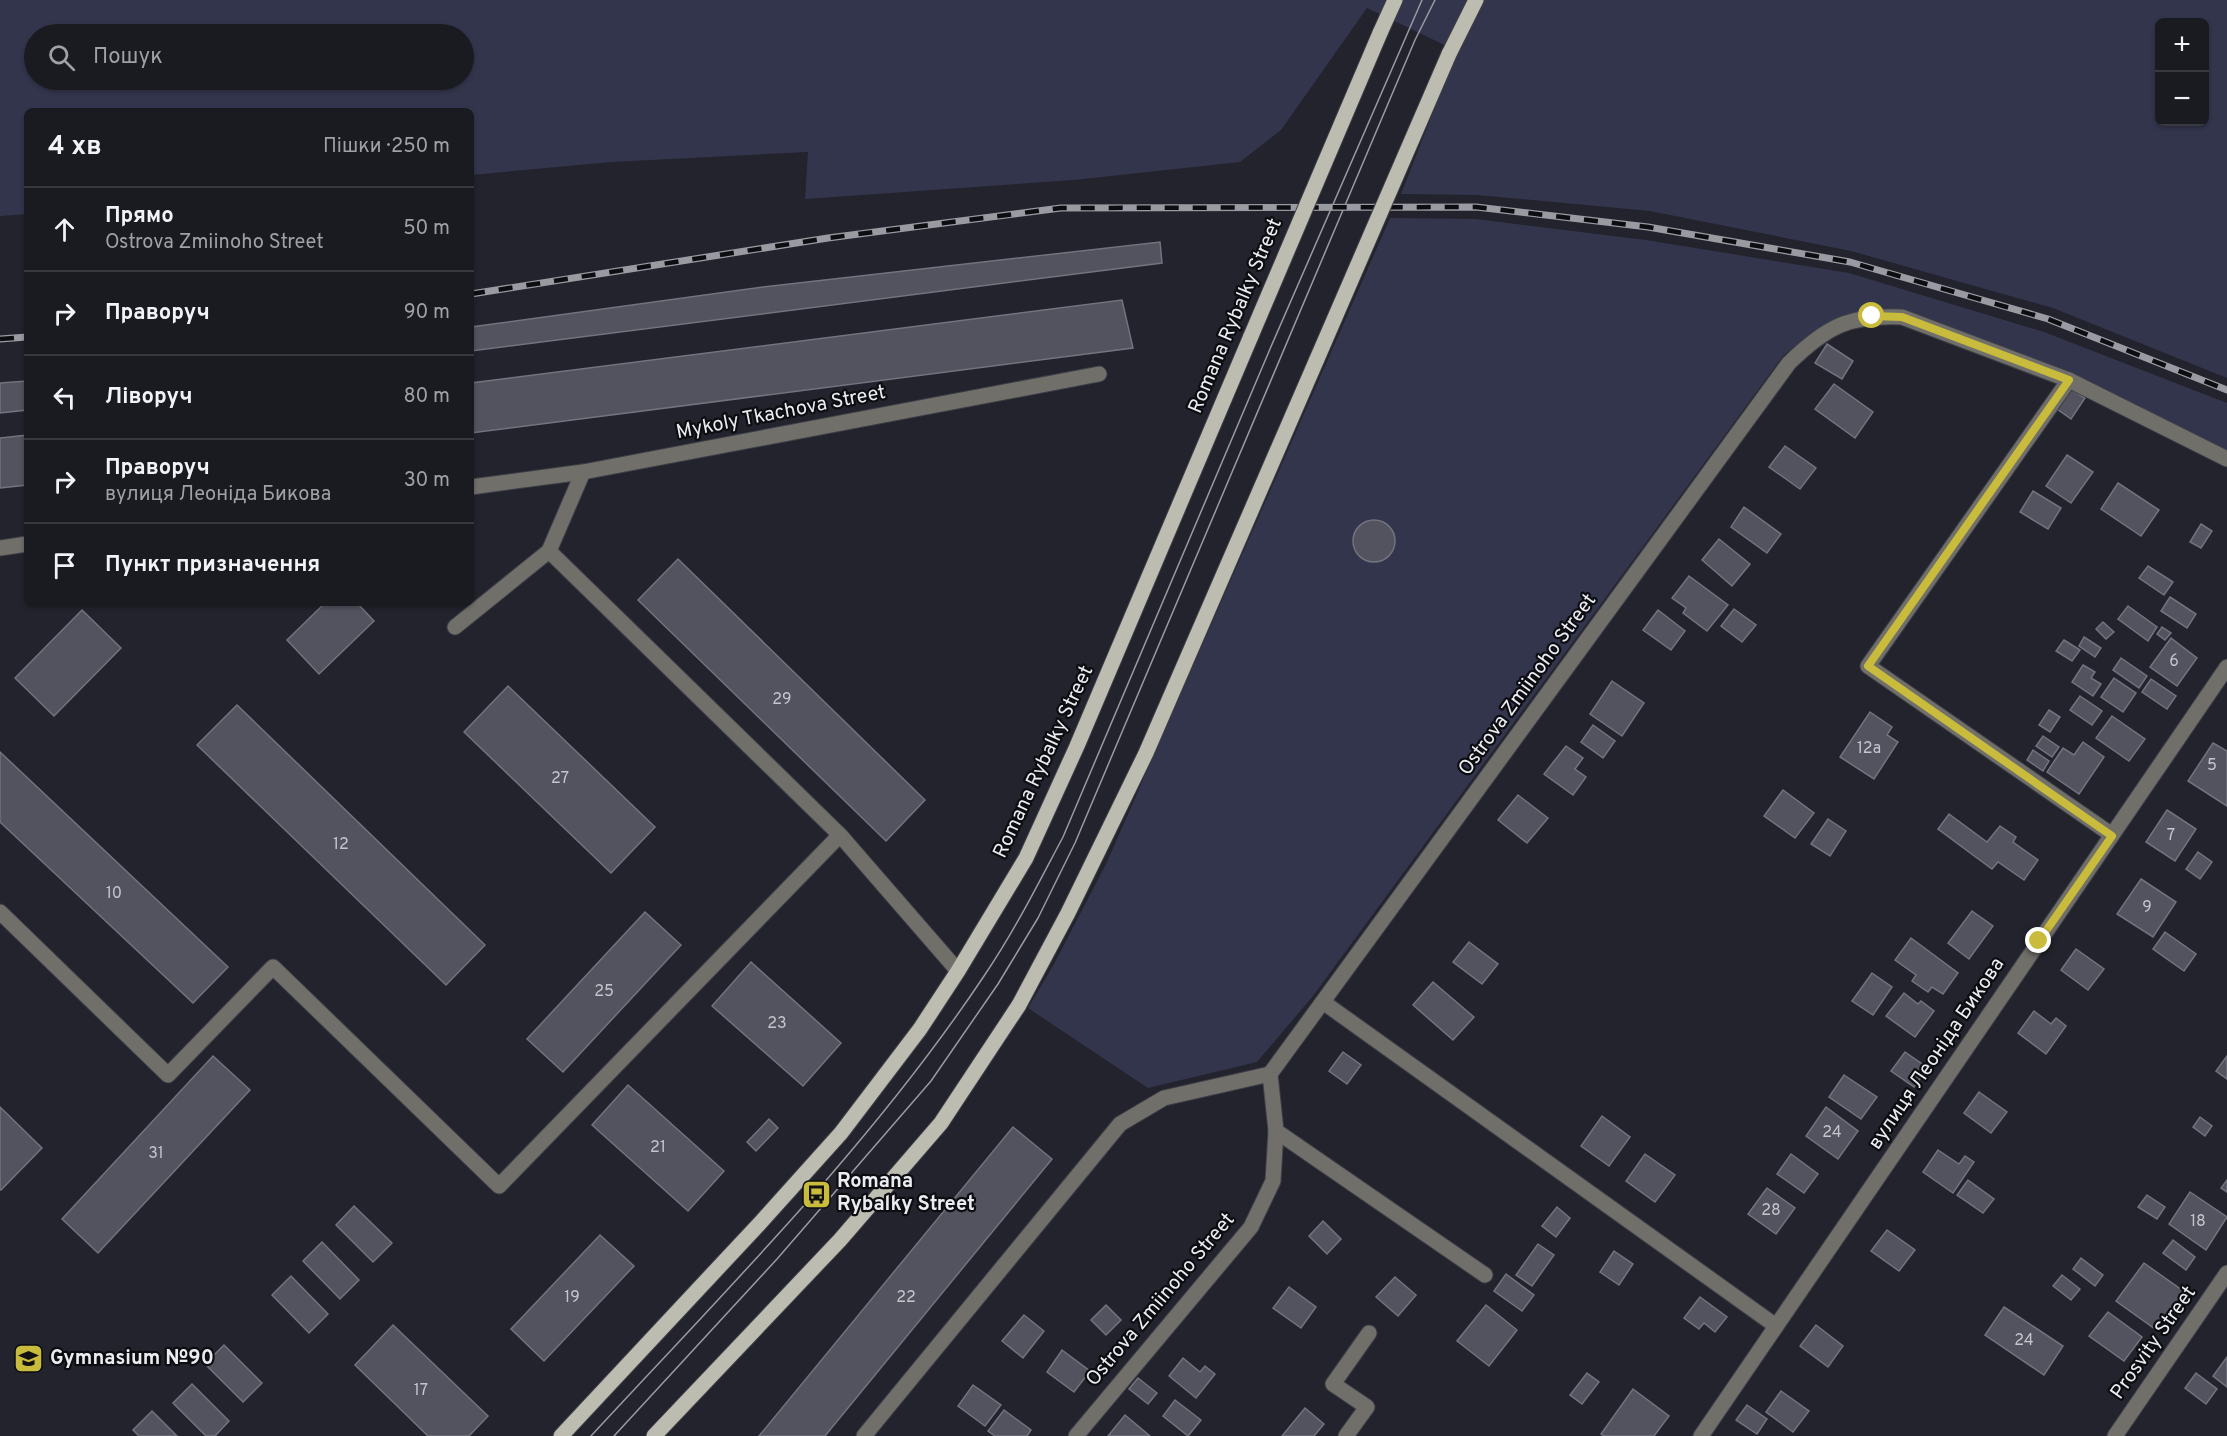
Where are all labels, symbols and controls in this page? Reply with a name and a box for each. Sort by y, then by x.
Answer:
map controls [2155,18,2209,126]
button: + [2155,18,2209,72]
search box [24,24,474,90]
icon: search [45,41,78,74]
text: Пошук [93,44,163,71]
button: − [2155,72,2209,126]
text: 4 хв [48,131,102,164]
text: Пішки · 250 m [323,134,450,160]
text: Прямо [105,203,174,230]
icon: ahead [48,213,81,246]
street label: Romana Rybalky Street [1183,214,1289,418]
text: 50 m [403,216,450,242]
text: Ostrova Zmiinoho Street [105,230,324,256]
icon: right [48,297,81,330]
text: Праворуч [105,300,210,327]
text: 90 m [404,300,450,326]
route start [1858,302,1884,328]
street label: Mykoly Tkachova Street [674,380,888,446]
icon: left [48,381,81,414]
text: Ліворуч [105,384,193,411]
text: 80 m [404,384,450,410]
text: Праворуч [105,455,210,482]
icon: right [48,465,81,498]
text: 30 m [404,468,450,494]
text: вулиця Леоніда Бикова [105,482,331,508]
icon: arrive [48,549,81,582]
text: Пункт призначення [105,552,320,579]
street label: Ostrova Zmiinoho Street [1453,589,1603,781]
house number: 6 [2169,652,2179,672]
street label: Romana Rybalky Street [988,661,1100,863]
house number: 29 [772,690,792,710]
house number: 12а [1857,739,1881,759]
house number: 5 [2207,756,2217,776]
house number: 27 [551,769,569,789]
house number: 7 [2167,826,2175,846]
house number: 12 [333,835,349,855]
house number: 10 [106,884,122,904]
house number: 9 [2142,898,2152,918]
route end [2025,927,2051,953]
street label: вулиця Леоніда Бикова [1863,953,2011,1155]
house number: 25 [594,982,614,1002]
house number: 23 [767,1014,787,1034]
house number: 24 [1822,1123,1842,1143]
house number: 21 [650,1138,666,1158]
house number: 31 [148,1144,164,1164]
place label: Romana Rybalky Street [837,1169,975,1218]
bus stop icon: Romana Rybalky Street [800,1178,832,1210]
house number: 28 [1761,1201,1781,1221]
street label: Ostrova Zmiinoho Street [1081,1208,1241,1392]
house number: 18 [2190,1212,2206,1232]
street label: Prosvity Street [2105,1281,2203,1405]
house number: 19 [564,1288,580,1308]
house number: 22 [896,1288,916,1308]
house number: 24 [2014,1331,2034,1351]
school or university icon: Gymnasium №90 [13,1343,45,1375]
place label: Gymnasium №90 [50,1346,214,1372]
house number: 17 [414,1381,428,1401]

